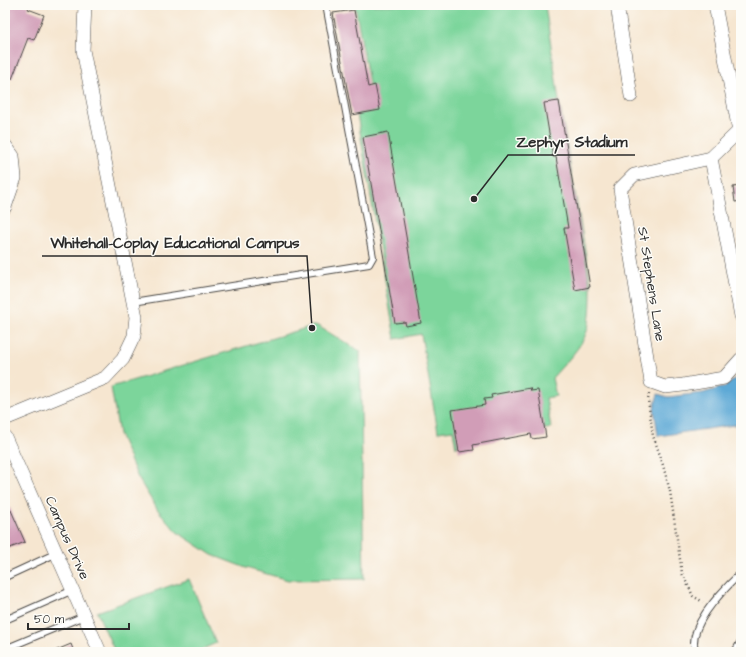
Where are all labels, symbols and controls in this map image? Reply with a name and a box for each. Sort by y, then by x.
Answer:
callout: Zephyr Stadium [508,128,635,155]
text: Zephyr Stadium [517,132,628,154]
street label: St Stephens Lane [632,225,670,343]
callout: Whitehall-Coplay Educational Campus [42,229,307,256]
text: Whitehall-Coplay Educational Campus [49,233,300,255]
street label: Campus Drive [40,493,94,583]
scale bar [28,605,129,631]
text: 50 m [34,611,65,628]

